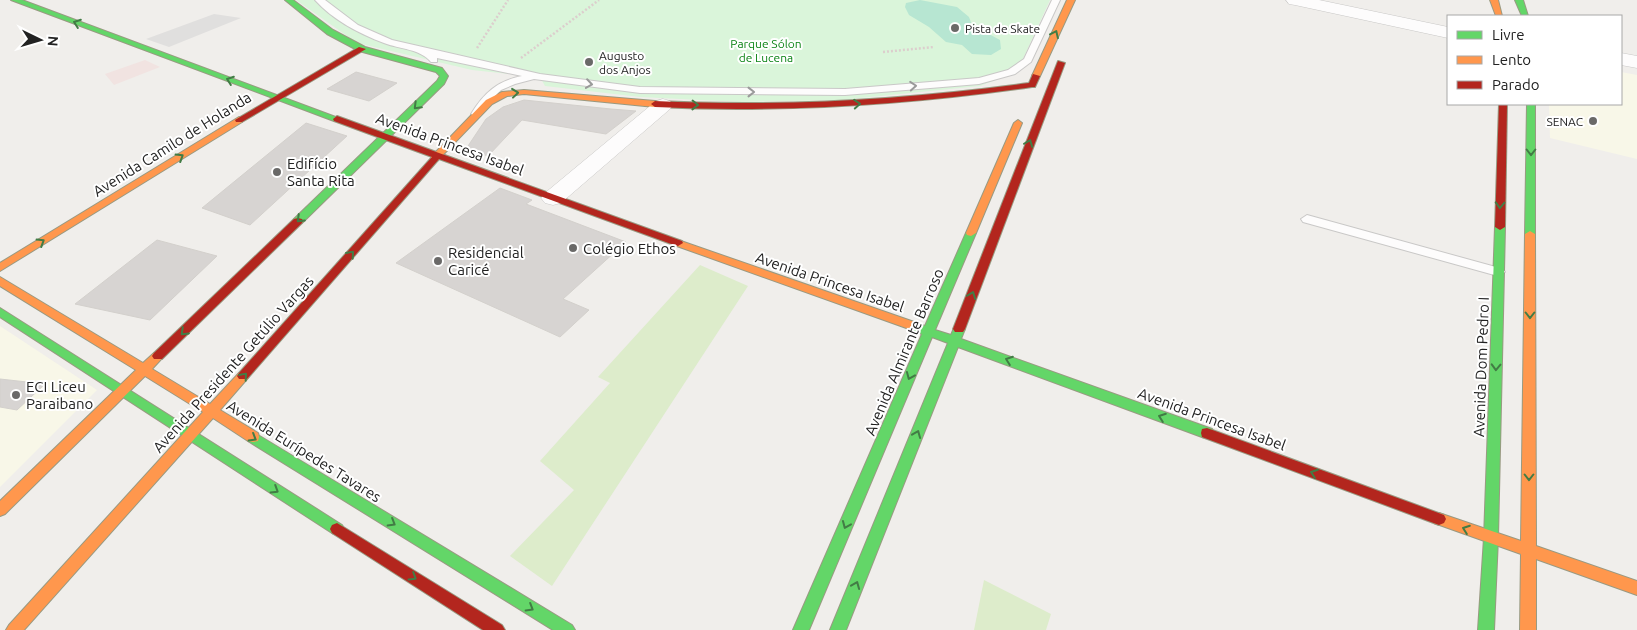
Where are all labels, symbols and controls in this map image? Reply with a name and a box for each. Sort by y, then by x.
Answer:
north arrow [15,15,65,65]
legend [1447,15,1622,105]
one-way arrow [74,19,82,29]
marker: Pista de Skate [949,22,961,34]
place label: Pista de Skate [965,22,1040,35]
text: Livre [1492,26,1525,43]
one-way arrow [1049,30,1059,39]
text: N [45,35,61,47]
park label: Parque Sólon de Lucena [730,37,802,64]
place label: Augusto dos Anjos [599,49,651,76]
text: Lento [1492,51,1531,68]
marker: Augusto dos Anjos [583,56,595,68]
one-way arrow [226,76,234,86]
text: Parado [1492,76,1539,93]
one-way arrow [585,78,593,89]
one-way arrow [909,81,917,92]
one-way arrow [747,87,755,97]
street label: Avenida Camilo de Holanda [90,88,254,200]
one-way arrow [512,88,520,99]
one-way arrow [853,99,861,110]
one-way arrow [414,100,423,109]
one-way arrow [691,100,699,111]
street label: Avenida Princesa Isabel [374,109,526,179]
place label: SENAC [1546,115,1584,128]
marker: SENAC [1587,115,1599,127]
one-way arrow [1023,139,1033,147]
one-way arrow [1526,149,1536,157]
one-way arrow [174,153,183,163]
place label: Edifício Santa Rita [287,155,355,189]
marker: Edifício Santa Rita [271,166,283,178]
one-way arrow [1495,202,1505,209]
one-way arrow [297,213,306,222]
one-way arrow [36,239,45,249]
place label: Colégio Ethos [583,240,676,257]
marker: Colégio Ethos [567,242,579,254]
place label: Residencial Caricé [448,244,524,278]
street label: Avenida Princesa Isabel [753,249,907,315]
one-way arrow [345,250,354,259]
marker: Residencial Caricé [432,255,444,267]
street label: Avenida Almirante Barroso [861,266,947,438]
street label: Avenida Presidente Getúlio Vargas [149,272,317,456]
one-way arrow [966,291,976,299]
street label: Avenida Dom Pedro I [1470,297,1492,437]
one-way arrow [1525,312,1535,319]
one-way arrow [180,326,189,335]
one-way arrow [1005,356,1014,366]
one-way arrow [1491,364,1501,372]
one-way arrow [906,371,917,380]
one-way arrow [238,372,247,381]
place label: ECI Liceu Paraibano [26,378,93,412]
street label: Avenida Princesa Isabel [1136,384,1288,454]
marker: ECI Liceu Paraibano [10,389,22,401]
street label: Avenida Eurípedes Tavares [224,397,384,505]
one-way arrow [1158,413,1166,423]
one-way arrow [911,430,921,439]
one-way arrow [248,431,257,441]
one-way arrow [1310,469,1319,479]
one-way arrow [1524,474,1534,482]
one-way arrow [270,483,279,493]
one-way arrow [386,516,395,526]
one-way arrow [842,520,853,529]
one-way arrow [1463,525,1471,535]
one-way arrow [407,570,416,580]
one-way arrow [850,581,861,590]
one-way arrow [525,601,534,611]

